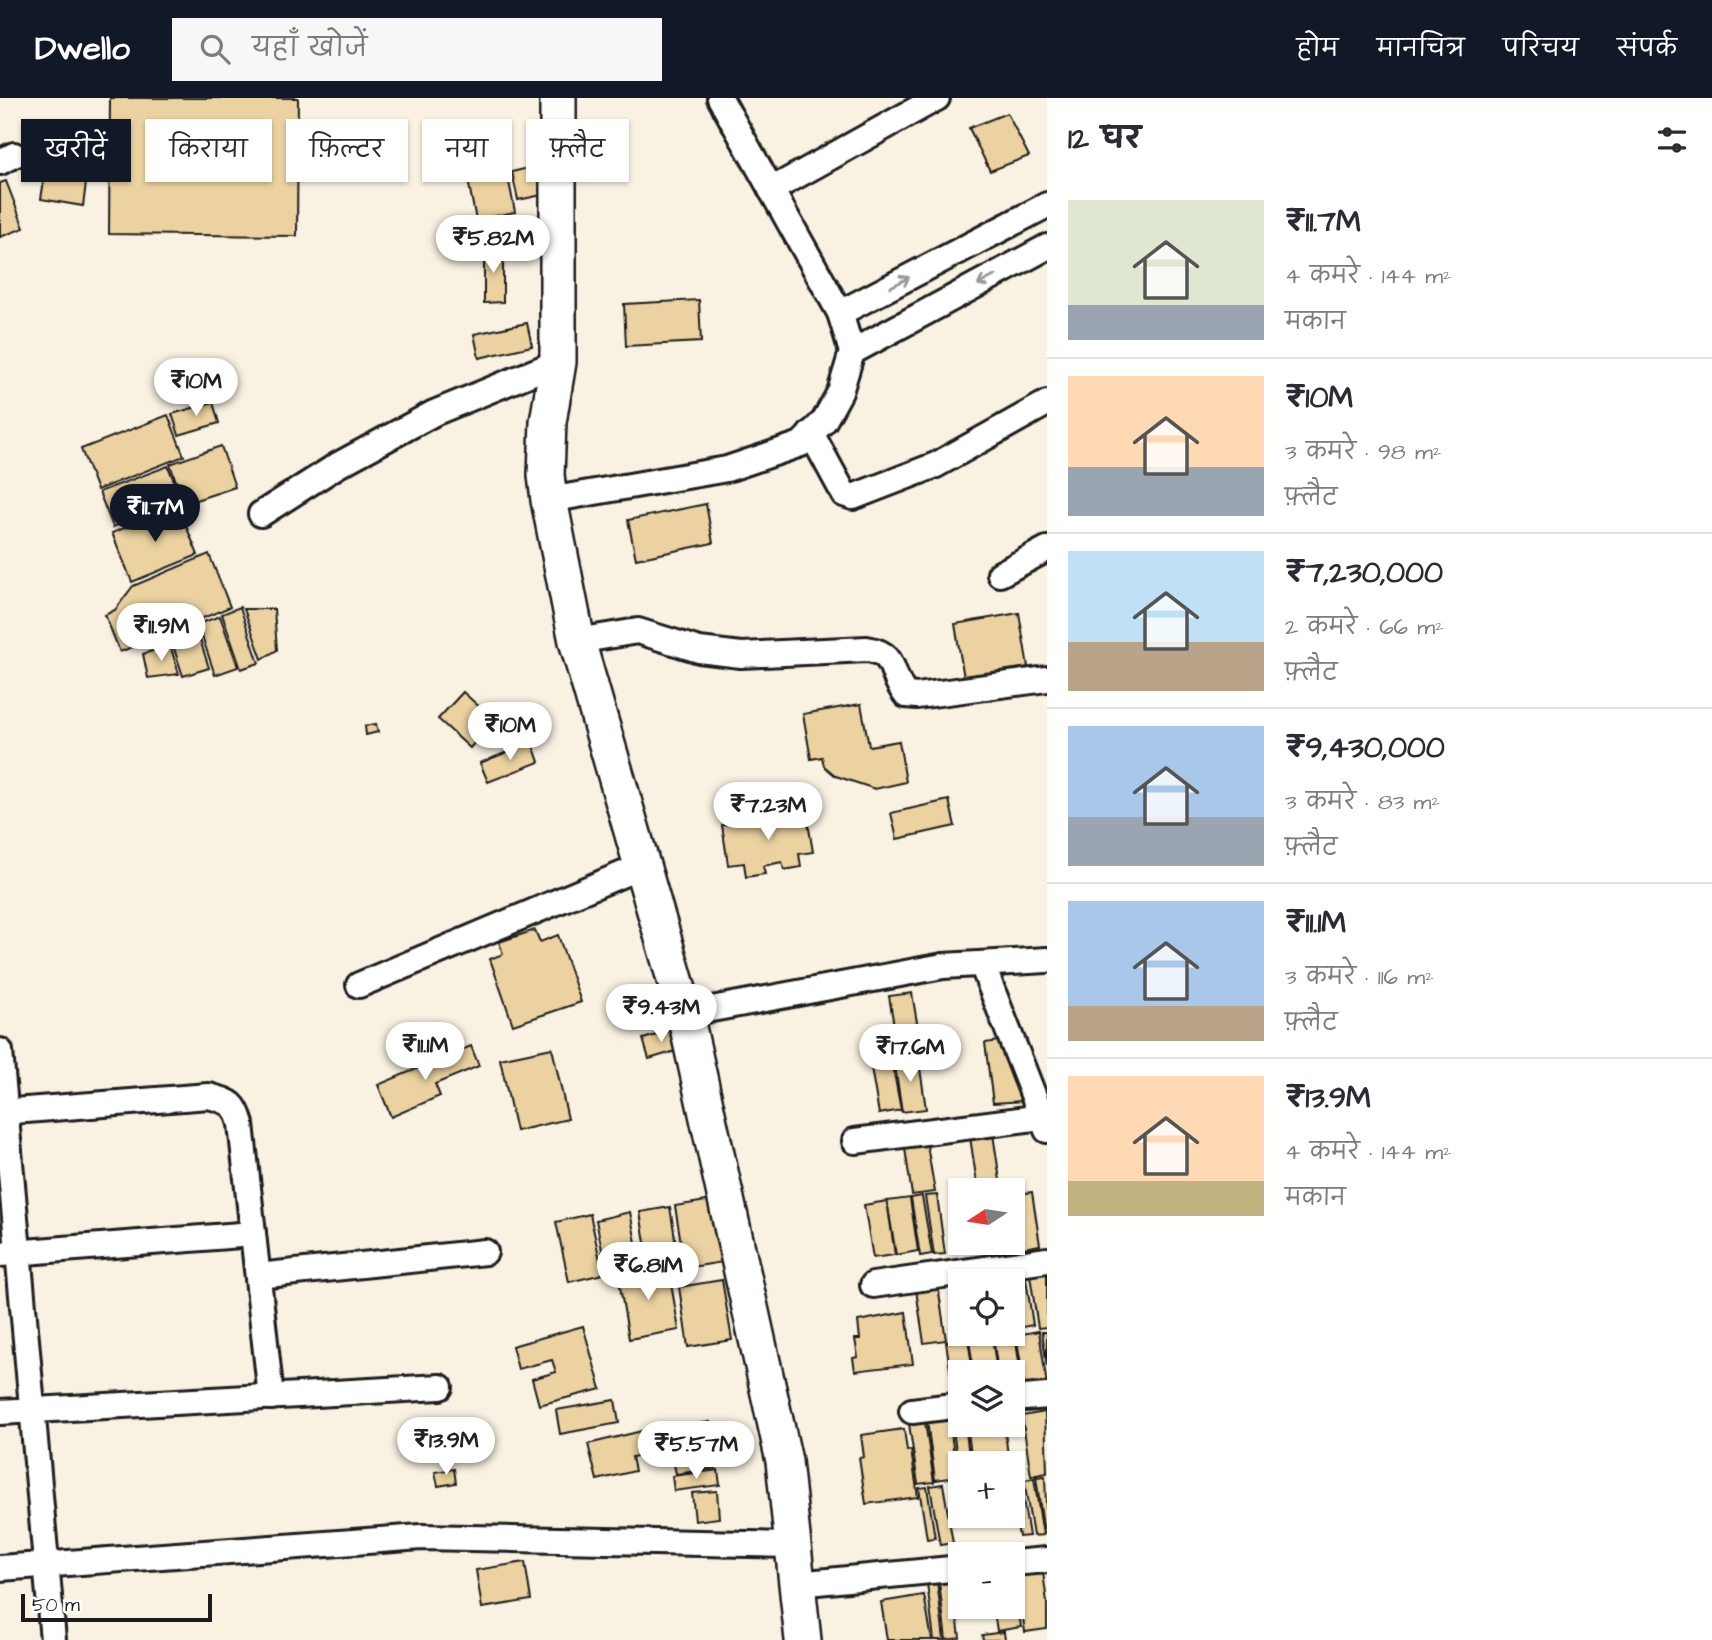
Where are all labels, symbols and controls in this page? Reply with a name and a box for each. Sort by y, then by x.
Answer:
search box [172,18,662,81]
text: Dwello [35,26,130,72]
icon: search [196,30,234,68]
text: यहाँ खोजें [252,30,367,66]
text: होम [1296,32,1339,66]
text: मानचित्र [1377,32,1465,66]
text: परिचय [1503,32,1579,66]
text: संपर्क [1617,32,1677,66]
text: 12 घर [1068,118,1141,160]
chip: खरीदें [21,119,131,182]
chip: किराया [145,119,272,182]
chip: फ़िल्टर [286,119,408,182]
chip: नया [422,119,512,182]
chip: फ़्लैट [526,119,629,182]
icon: filters [1653,121,1691,159]
text: ₹11.7M [1285,201,1361,243]
pin: ₹5.82M [436,216,550,275]
text: ₹5.82M [452,222,534,254]
icon: home [1124,228,1208,312]
text: 4 कमरे · 144 m² [1285,260,1452,292]
one-way arrow [889,274,910,288]
one-way arrow [977,274,998,287]
text: मकान [1285,306,1346,338]
pin: ₹10M [155,358,237,418]
text: ₹10M [170,365,222,397]
text: ₹10M [1285,377,1353,419]
icon: home [1124,404,1208,488]
text: 3 कमरे · 98 m² [1285,436,1441,468]
text: फ़्लैट [1285,482,1337,514]
pin: ₹11.7M [98,484,212,544]
text: ₹11.7M [126,491,184,523]
text: ₹7,230,000 [1285,552,1443,594]
icon: home [1124,579,1208,663]
pin: ₹11.9M [104,603,218,663]
text: ₹11.9M [132,610,190,642]
text: 2 कमरे · 66 m² [1285,611,1444,643]
text: फ़्लैट [1285,657,1337,689]
pin: ₹10M [469,702,551,762]
text: ₹10M [484,709,536,741]
text: ₹9,430,000 [1285,727,1445,769]
icon: home [1124,754,1208,838]
pin: ₹7.23M [711,782,825,842]
text: 3 कमरे · 83 m² [1285,786,1440,818]
text: ₹7.23M [729,789,807,821]
text: फ़्लैट [1285,832,1337,864]
text: ₹11.1M [1285,902,1346,944]
icon: home [1124,929,1208,1013]
text: 3 कमरे · 116 m² [1285,961,1434,993]
pin: ₹9.43M [604,984,718,1044]
text: ₹9.43M [622,991,700,1023]
text: फ़्लैट [1285,1007,1337,1039]
pin: ₹11.1M [368,1023,482,1082]
pin: ₹17.6M [853,1024,967,1084]
text: ₹11.1M [402,1029,448,1061]
text: ₹17.6M [875,1031,945,1063]
text: ₹13.9M [1285,1077,1371,1119]
icon: home [1124,1104,1208,1188]
text: 4 कमरे · 144 m² [1285,1136,1452,1168]
north arrow [948,1178,1026,1255]
map controls [948,1178,1025,1619]
text: मकान [1285,1182,1346,1214]
pin: ₹6.81M [591,1242,705,1302]
text: ₹6.81M [613,1249,683,1281]
button: locate [948,1269,1025,1346]
button: layers [948,1360,1025,1437]
pin: ₹13.9M [389,1418,503,1477]
pin: ₹5.57M [639,1422,753,1481]
text: ₹13.9M [413,1424,479,1456]
text: ₹5.57M [654,1428,738,1460]
button: + [948,1451,1025,1528]
button: − [948,1542,1025,1619]
scale bar [21,1591,212,1623]
text: 50 m [32,1592,80,1619]

